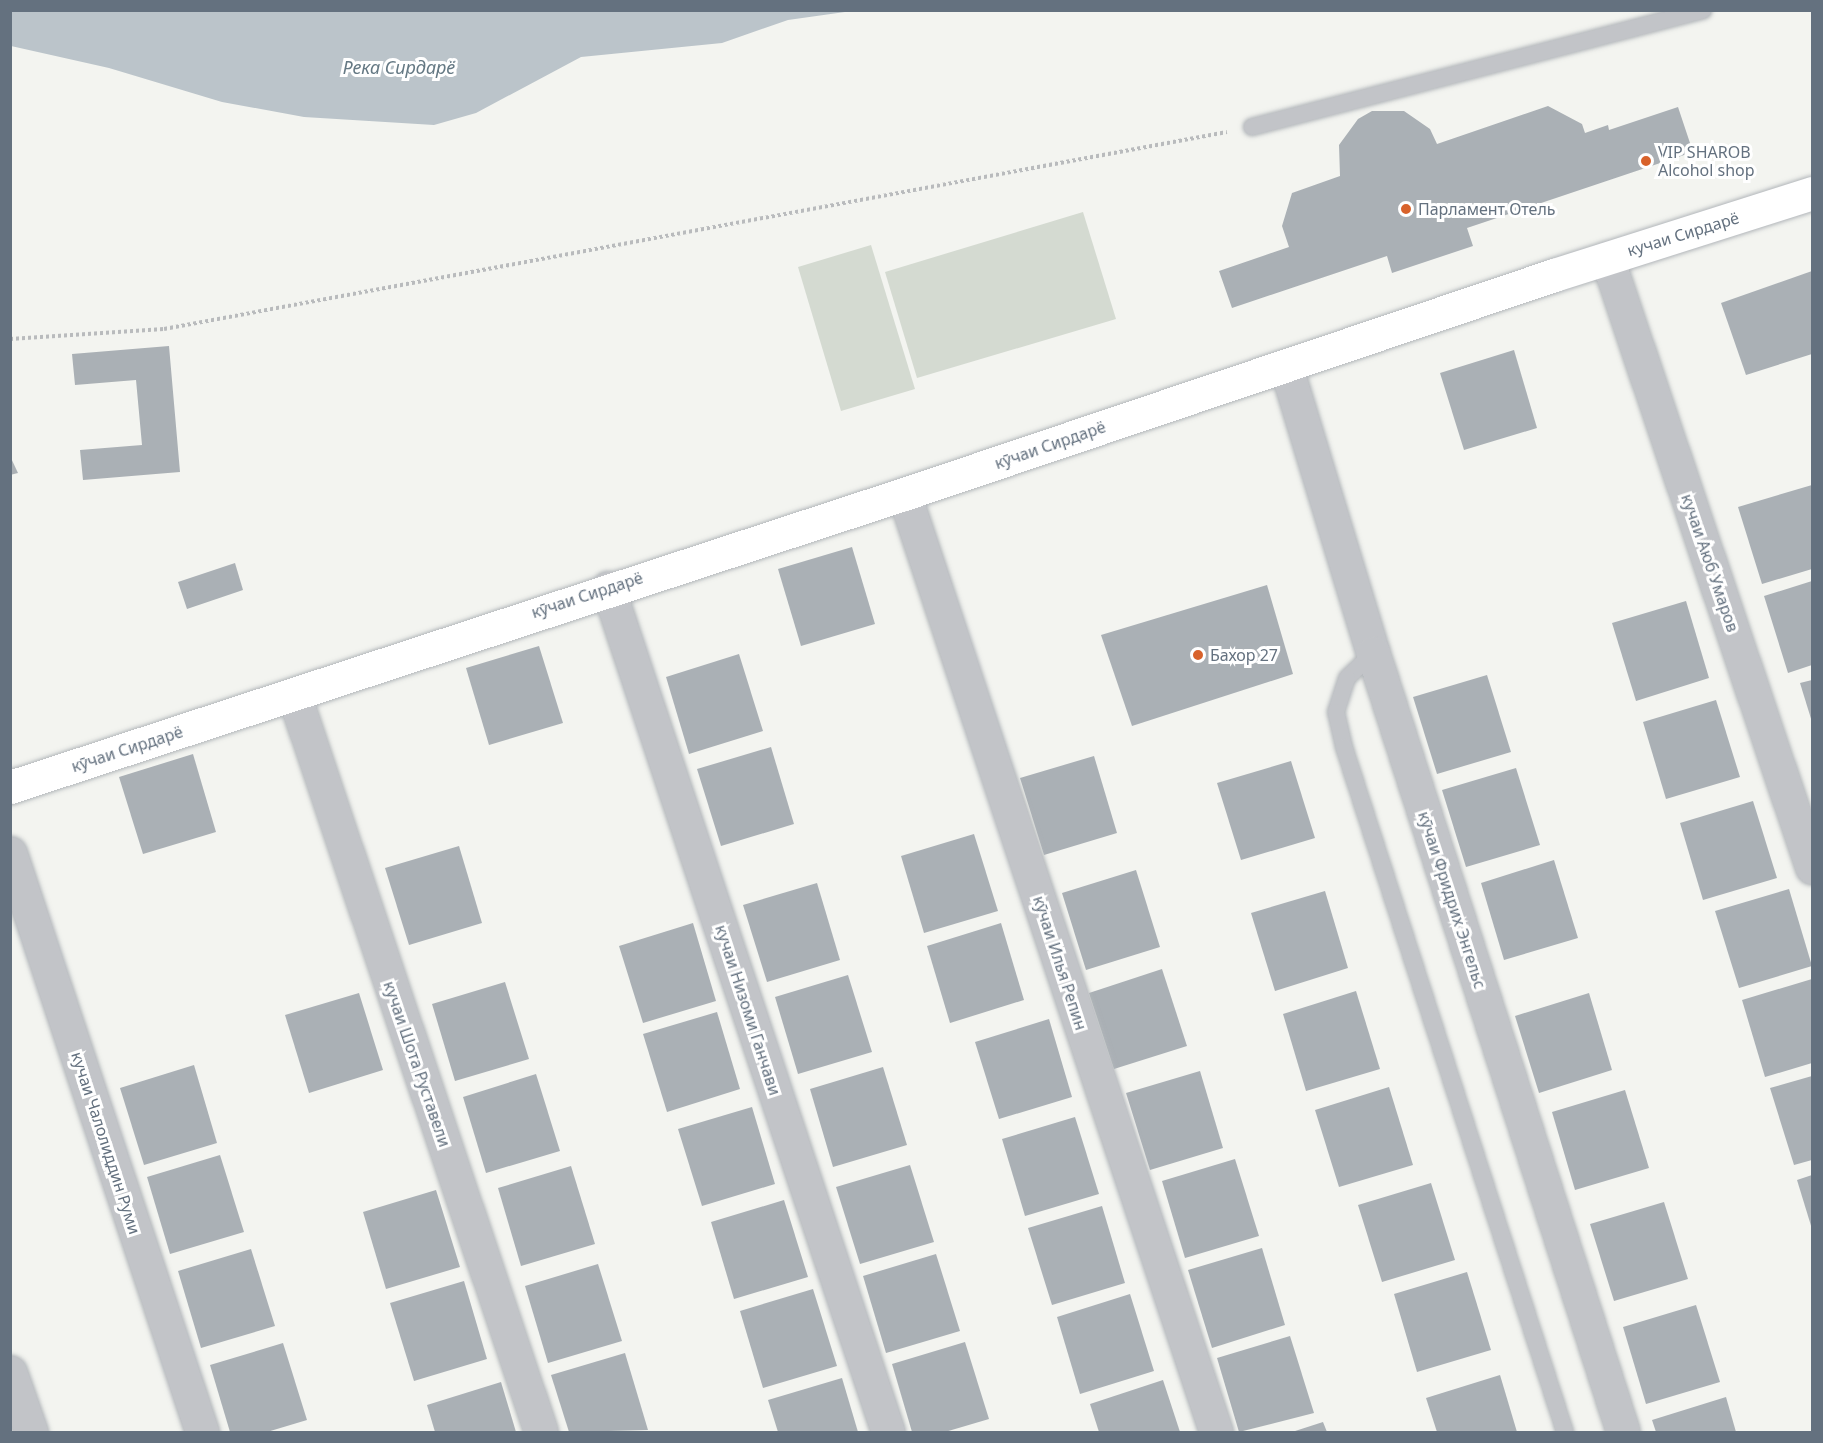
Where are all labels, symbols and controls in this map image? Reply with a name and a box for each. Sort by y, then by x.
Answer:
water label: Река Сирдарё [343,56,455,78]
place label: VIP SHAROB Alcohol shop [1658,142,1755,180]
marker: VIP SHAROB Alcohol shop [1639,154,1653,168]
place label: Парламент Отель [1418,199,1556,219]
marker: Парламент Отель [1399,202,1413,216]
street label: кучаи Сирдарё [1625,208,1741,260]
street label: кӯчаи Сирдарё [992,417,1108,473]
street label: кучаи Аюб Умаров [1677,491,1743,635]
street label: кӯчаи Сирдарё [529,568,645,622]
place label: Бахор 27 [1210,645,1278,665]
marker: Бахор 27 [1191,648,1205,662]
street label: кӯчаи Сирдарё [69,722,185,776]
street label: кӯчаи Фридрих Энгельс [1414,809,1490,991]
street label: кӯчаи Илья Репин [1029,893,1091,1033]
street label: кучаи Низоми Ганчави [711,922,785,1098]
street label: кучаи Шота Руставели [380,979,454,1149]
street label: кучаи Чалолиддин Руми [67,1049,145,1237]

